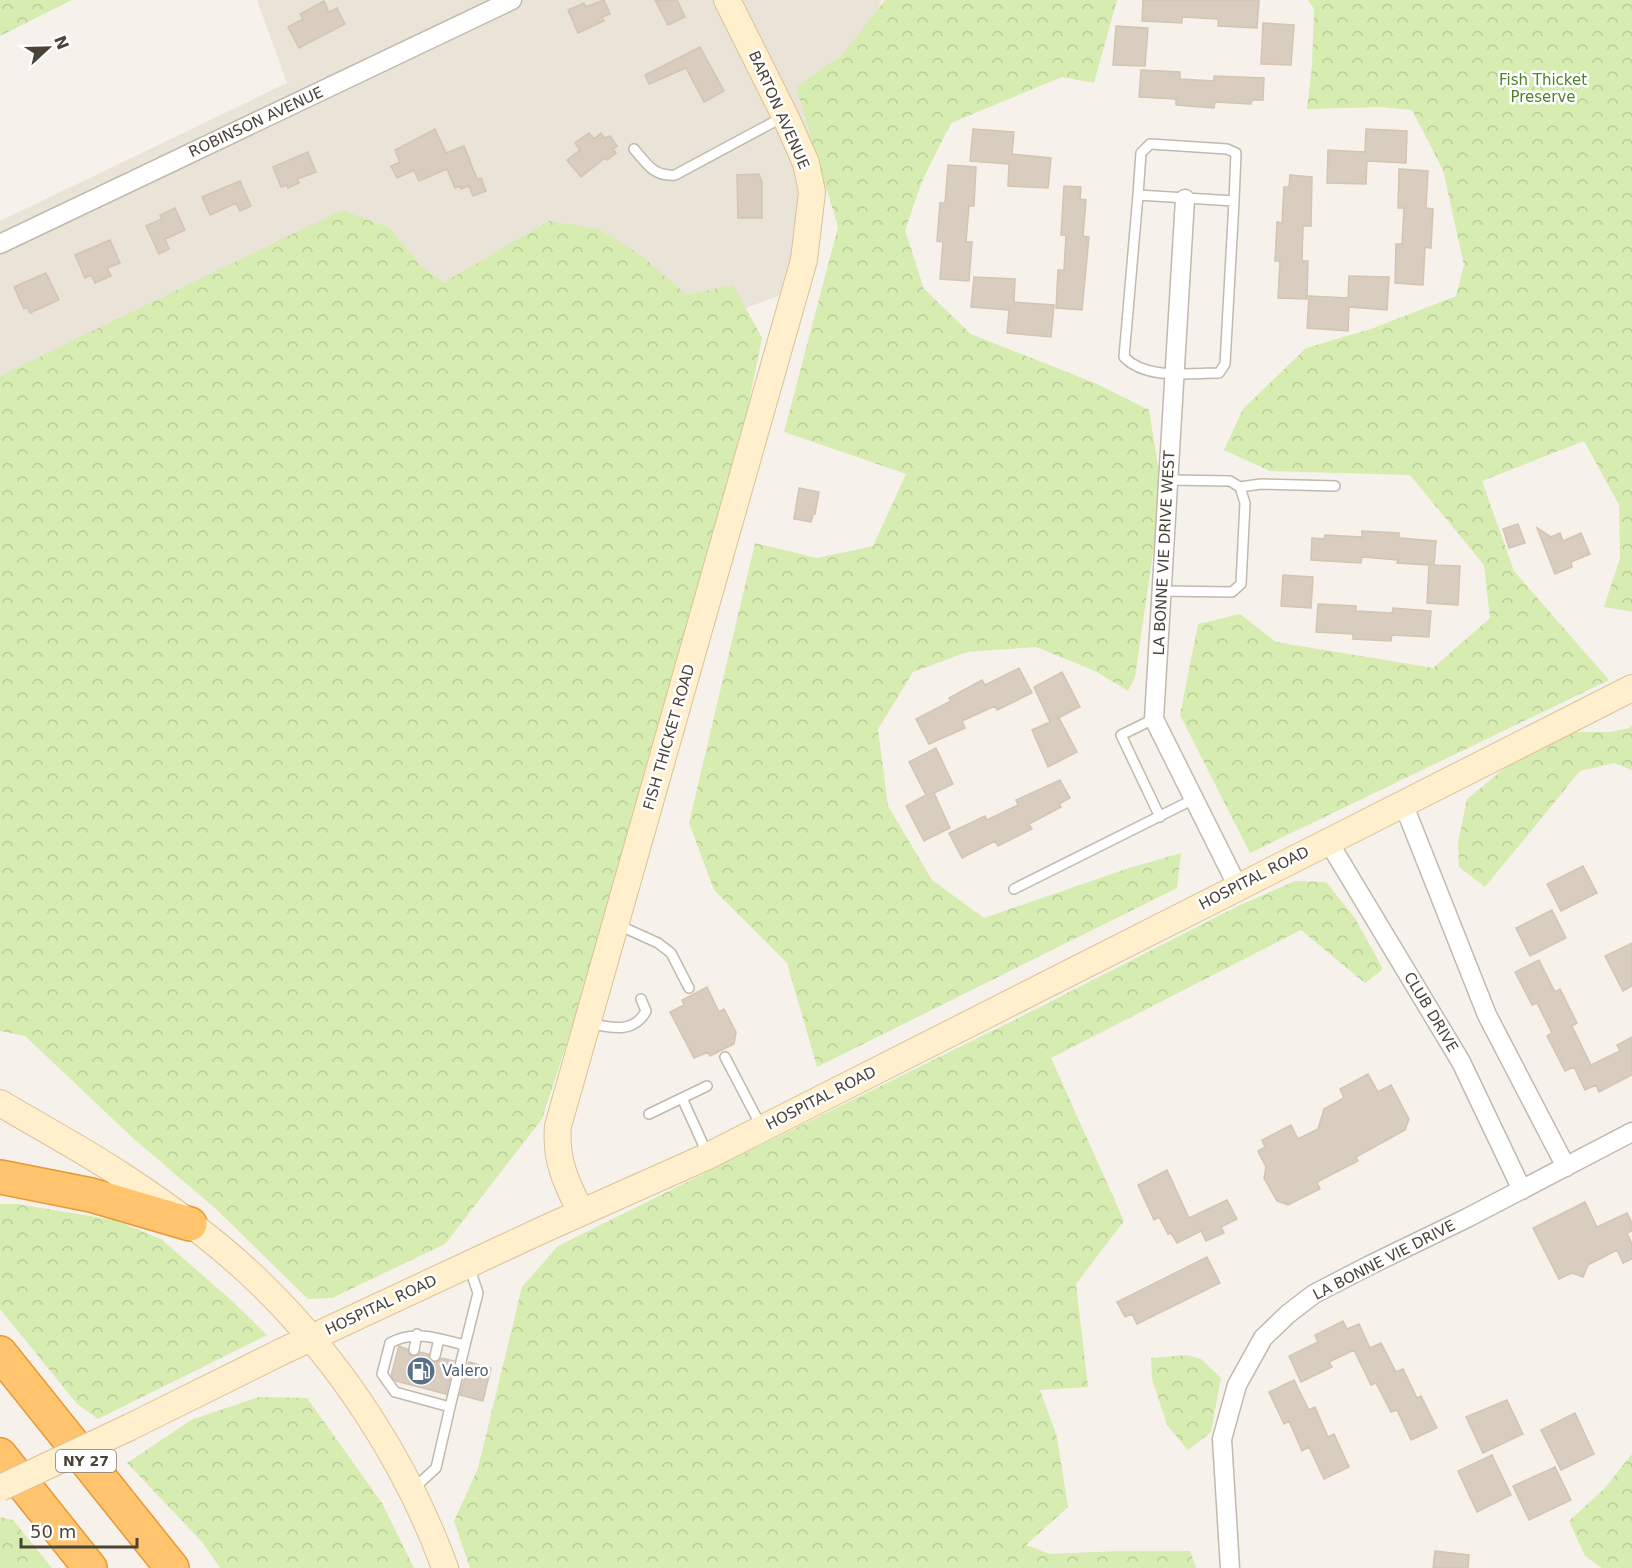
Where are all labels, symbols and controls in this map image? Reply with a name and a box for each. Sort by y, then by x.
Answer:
north arrow [18,18,78,78]
text: N [50,33,73,52]
street label: BARTON AVENUE [745,48,813,172]
park label: Fish Thicket Preserve [1499,71,1587,106]
street label: ROBINSON AVENUE [186,83,326,161]
street label: LA BONNE VIE DRIVE WEST [1150,449,1178,656]
street label: FISH THICKET ROAD [640,662,698,812]
street label: HOSPITAL ROAD [1196,842,1312,914]
street label: CLUB DRIVE [1400,969,1462,1055]
street label: HOSPITAL ROAD [763,1062,879,1134]
street label: LA BONNE VIE DRIVE [1310,1216,1458,1304]
street label: HOSPITAL ROAD [322,1271,440,1339]
fuel station icon: Valero [405,1355,437,1387]
place label: Valero [442,1362,489,1380]
road number: NY 27 [56,1450,116,1472]
scale bar [21,1511,136,1549]
text: 50 m [30,1521,76,1542]

